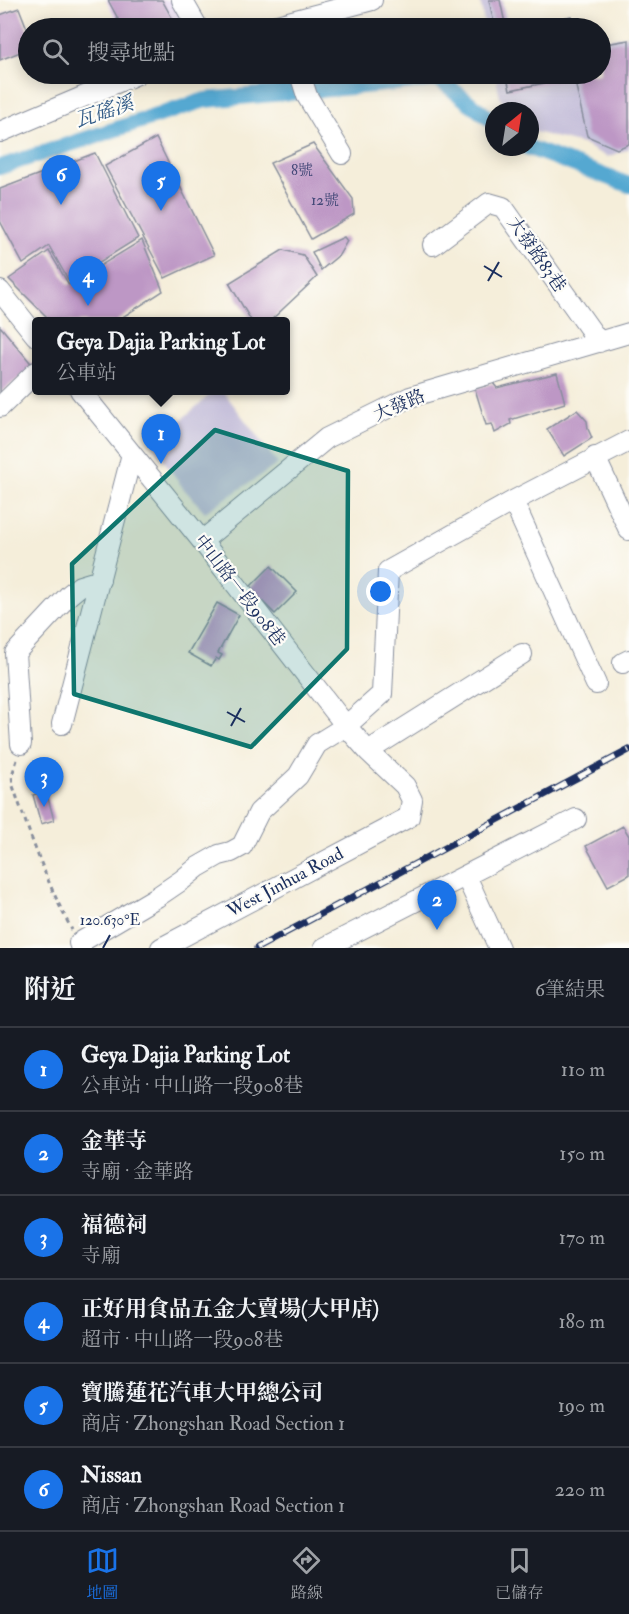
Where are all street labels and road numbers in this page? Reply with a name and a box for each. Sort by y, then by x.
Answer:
street label: 大發路83巷 [502,212,571,297]
street label: 大發路 [370,384,429,427]
street label: 中山路一段908巷 [189,530,290,651]
street label: West Jinhua Road [222,842,348,923]

